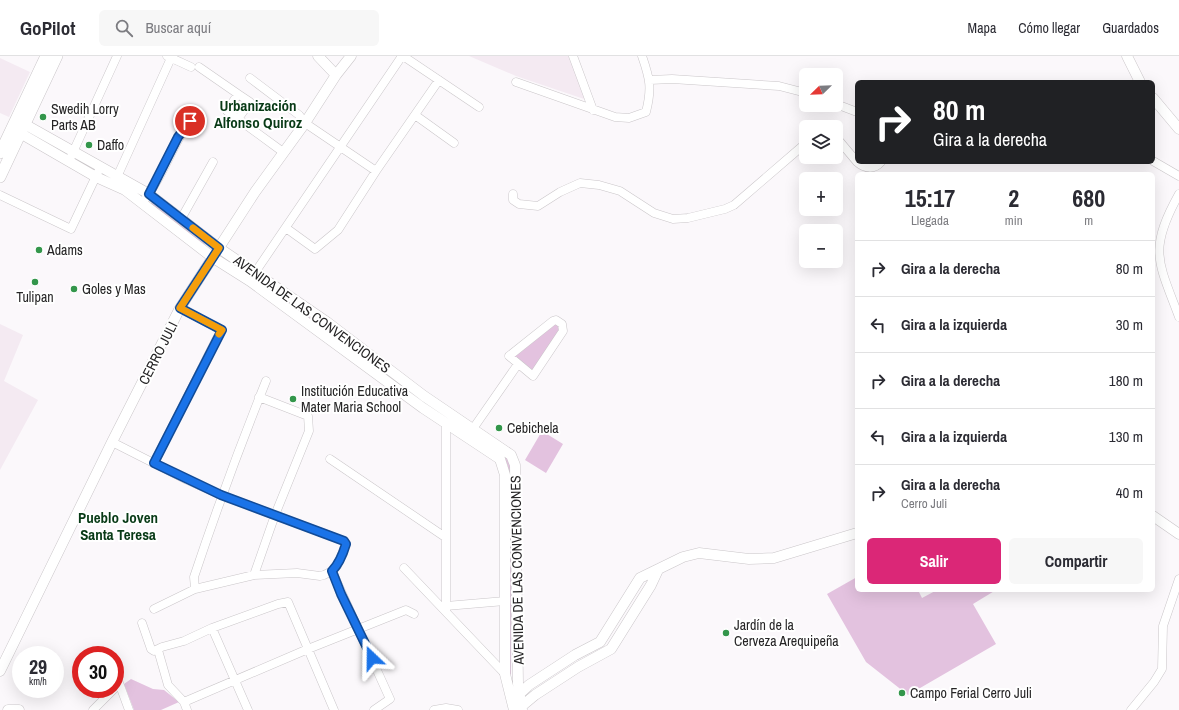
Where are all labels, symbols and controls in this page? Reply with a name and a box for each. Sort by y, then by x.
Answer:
search box [99,10,379,46]
text: GoPilot [20,15,75,41]
icon: search [113,17,135,39]
text: Buscar aquí [145,17,211,38]
text: Mapa [968,19,996,37]
text: Cómo llegar [1018,19,1080,37]
text: Guardados [1102,19,1159,37]
north arrow [799,68,843,112]
map controls [799,68,843,268]
text: 80 m [933,91,985,129]
district label: Urbanización Alfonso Quiroz [214,95,302,133]
icon: right [867,96,919,148]
place label: Swedih Lorry Parts AB [51,100,119,134]
pin [173,104,207,138]
icon: arrive [179,110,201,132]
marker: Swedih Lorry Parts AB [38,112,48,122]
button: layers [799,120,843,164]
text: Gira a la derecha [933,127,1047,152]
place label: Daffo [97,136,124,154]
marker: Daffo [84,140,94,150]
button: + [799,172,843,216]
text: 15:17 [905,182,955,214]
text: 2 [1008,182,1019,214]
text: 680 [1072,182,1105,214]
text: Llegada [911,212,949,229]
text: min [1005,212,1023,229]
text: m [1084,212,1093,229]
button: − [799,224,843,268]
place label: Adams [46,241,83,259]
marker: Adams [34,245,44,255]
street label: AVENIDA DE LAS CONVENCIONES [229,251,394,377]
icon: right [867,258,889,280]
text: Gira a la derecha [901,258,1000,279]
text: 80 m [1116,258,1143,279]
marker: Tulipan [30,277,40,287]
place label: Goles y Mas [82,280,146,298]
marker: Goles y Mas [69,284,79,294]
place label: Tulipan [16,288,54,306]
icon: left [867,314,889,336]
text: Gira a la izquierda [901,314,1007,335]
text: 30 m [1116,314,1143,335]
street label: CERRO JULI [134,319,182,387]
icon: right [867,370,889,392]
text: Gira a la derecha [901,370,1000,391]
text: 180 m [1109,370,1143,391]
place label: Institución Educativa Mater Maria School [301,382,409,416]
marker: Institución Educativa Mater Maria School [288,394,298,404]
place label: Cebichela [507,419,559,437]
marker: Cebichela [494,423,504,433]
icon: left [867,426,889,448]
text: Gira a la izquierda [901,426,1007,447]
text: 130 m [1109,426,1143,447]
text: Gira a la derecha [901,474,1000,495]
street label: AVENIDA DE LAS CONVENCIONES [506,475,528,666]
icon: right [867,482,889,504]
text: 40 m [1116,482,1143,503]
text: Cerro Juli [901,495,947,512]
district label: Pueblo Joven Santa Teresa [78,507,158,545]
button: Salir [867,538,1001,584]
button: Compartir [1009,538,1143,584]
place label: Jardín de la Cerveza Arequipeña [734,616,839,650]
marker: Jardín de la Cerveza Arequipeña [721,628,731,638]
position arrow [351,637,393,679]
speed limit sign: 30 [72,646,124,698]
text: 29 [29,653,47,680]
text: km/h [29,675,47,688]
place label: Campo Ferial Cerro Juli [910,684,1032,702]
marker: Campo Ferial Cerro Juli [897,688,907,698]

